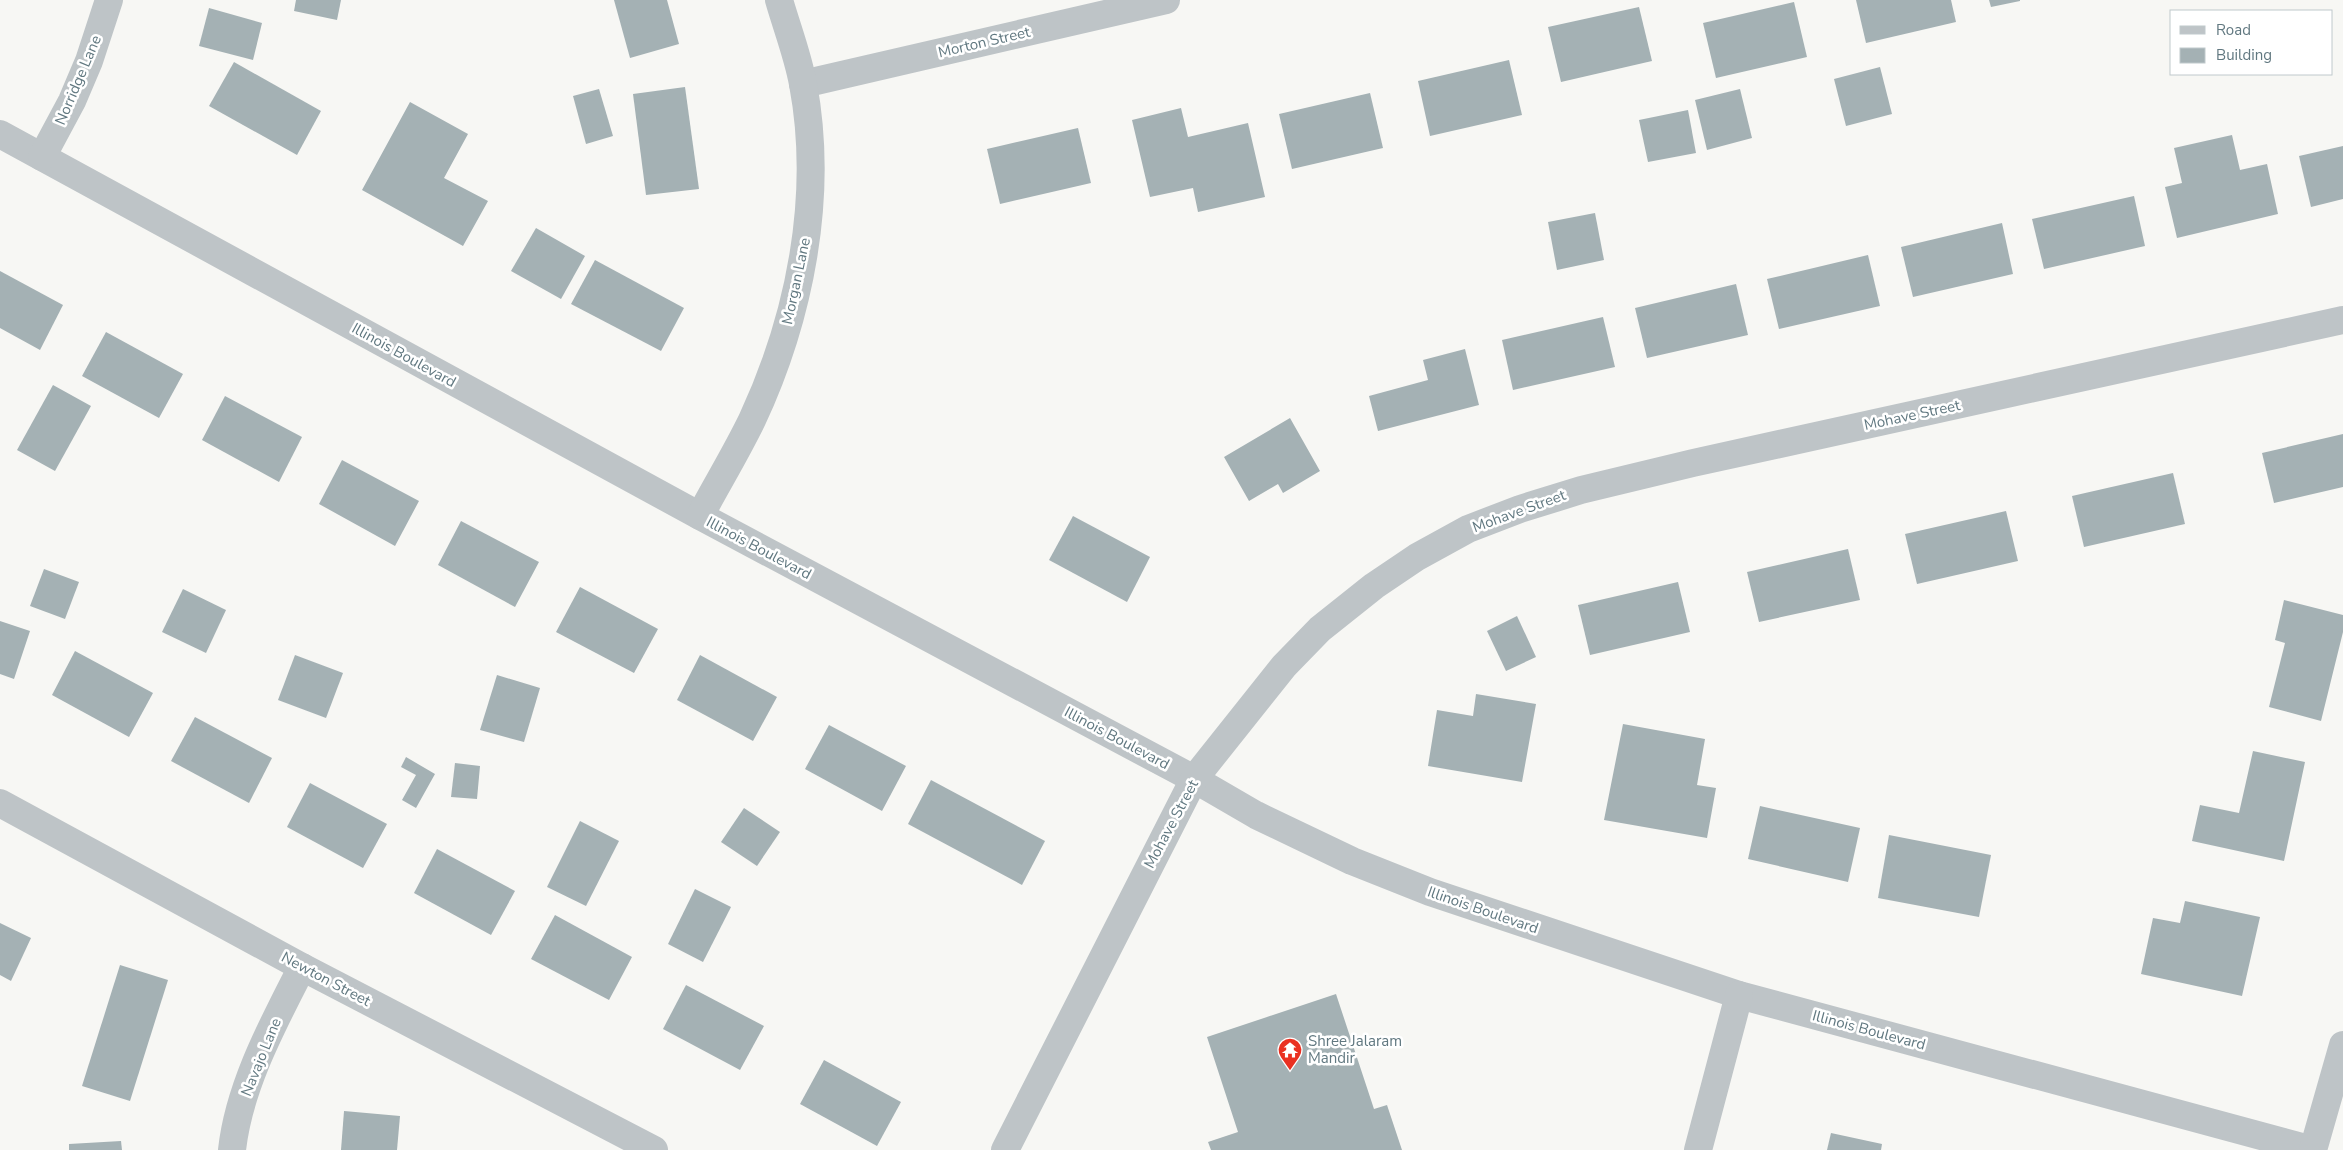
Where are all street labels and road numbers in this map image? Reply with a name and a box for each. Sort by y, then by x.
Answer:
street label: Morton Street [936,22,1033,62]
street label: Norridge Lane [50,32,106,128]
street label: Morgan Lane [777,236,815,326]
street label: Illinois Boulevard [348,318,460,392]
street label: Mohave Street [1862,395,1963,435]
street label: Mohave Street [1470,485,1569,537]
street label: Illinois Boulevard [703,512,815,584]
street label: Illinois Boulevard [1061,702,1173,774]
street label: Mohave Street [1139,775,1203,872]
street label: Illinois Boulevard [1425,882,1541,938]
street label: Newton Street [278,947,375,1011]
street label: Illinois Boulevard [1810,1005,1928,1055]
street label: Navajo Lane [236,1015,286,1099]

